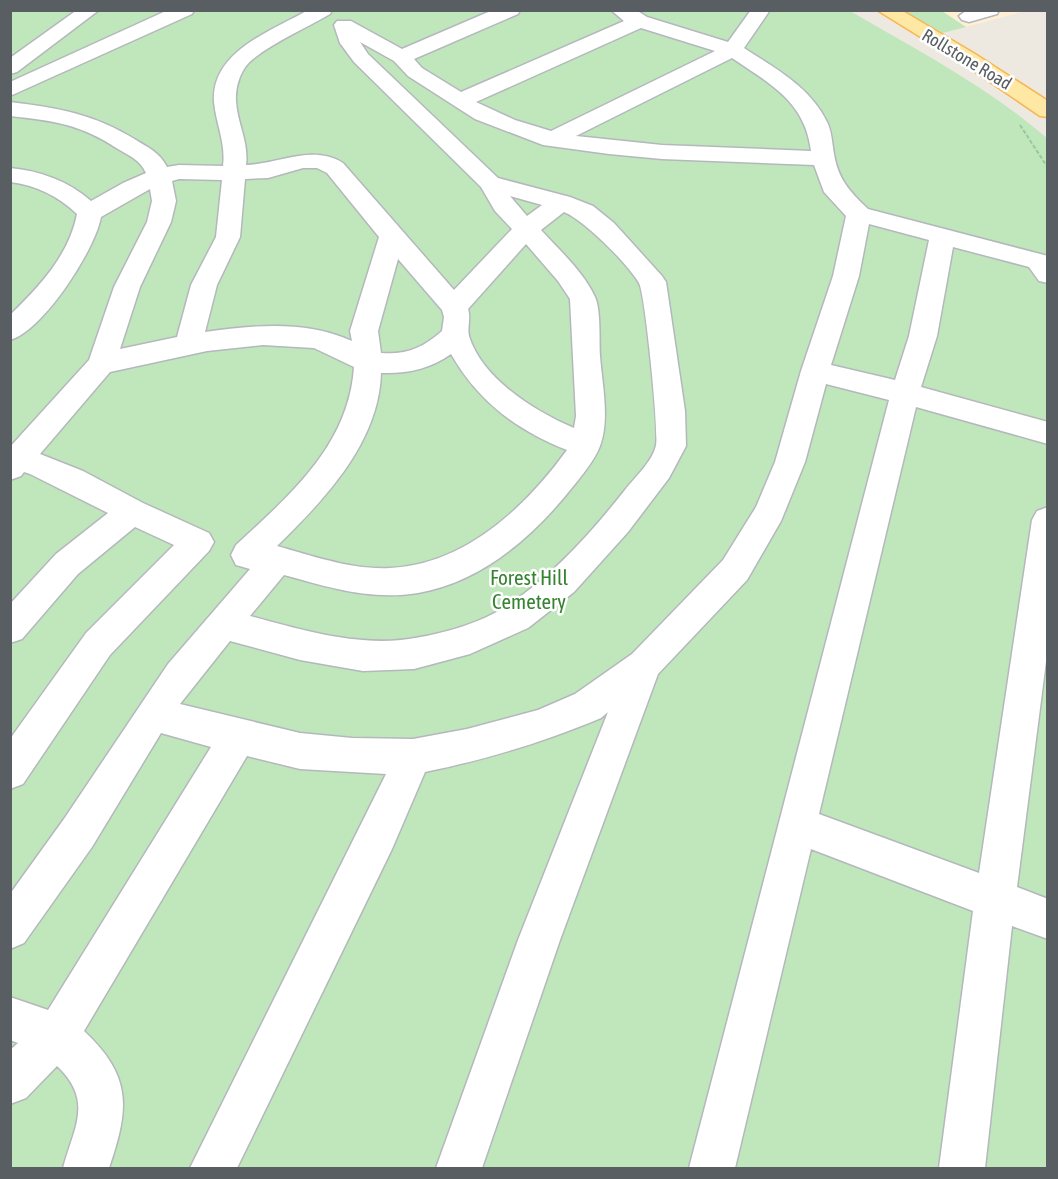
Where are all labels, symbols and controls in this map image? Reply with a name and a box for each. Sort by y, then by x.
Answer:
street label: Rollstone Road [918,24,1016,94]
park label: Forest Hill Cemetery [490,565,568,613]

